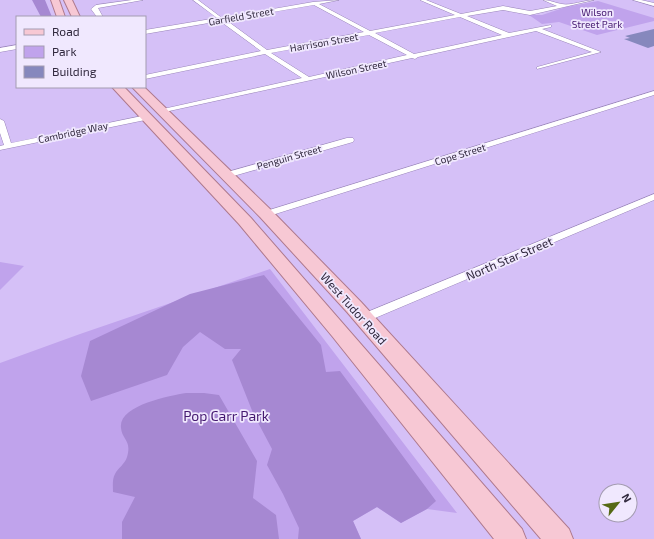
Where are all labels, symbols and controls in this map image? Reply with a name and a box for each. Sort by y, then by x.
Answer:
street label: Garfield Street [207,4,275,28]
park label: Wilson Street Park [572,6,622,30]
legend [16,16,146,88]
text: Road [52,24,80,38]
street label: Harrison Street [289,30,359,54]
text: Park [52,44,77,58]
street label: Wilson Street [325,57,388,81]
text: Building [52,64,97,78]
street label: Cambridge Way [37,119,110,145]
street label: Cope Street [433,141,487,167]
street label: Penguin Street [255,142,323,172]
street label: North Star Street [464,233,555,283]
street label: West Tudor Road [318,269,390,347]
park label: Pop Carr Park [183,407,269,424]
north arrow [598,483,638,523]
text: N [619,491,635,504]

